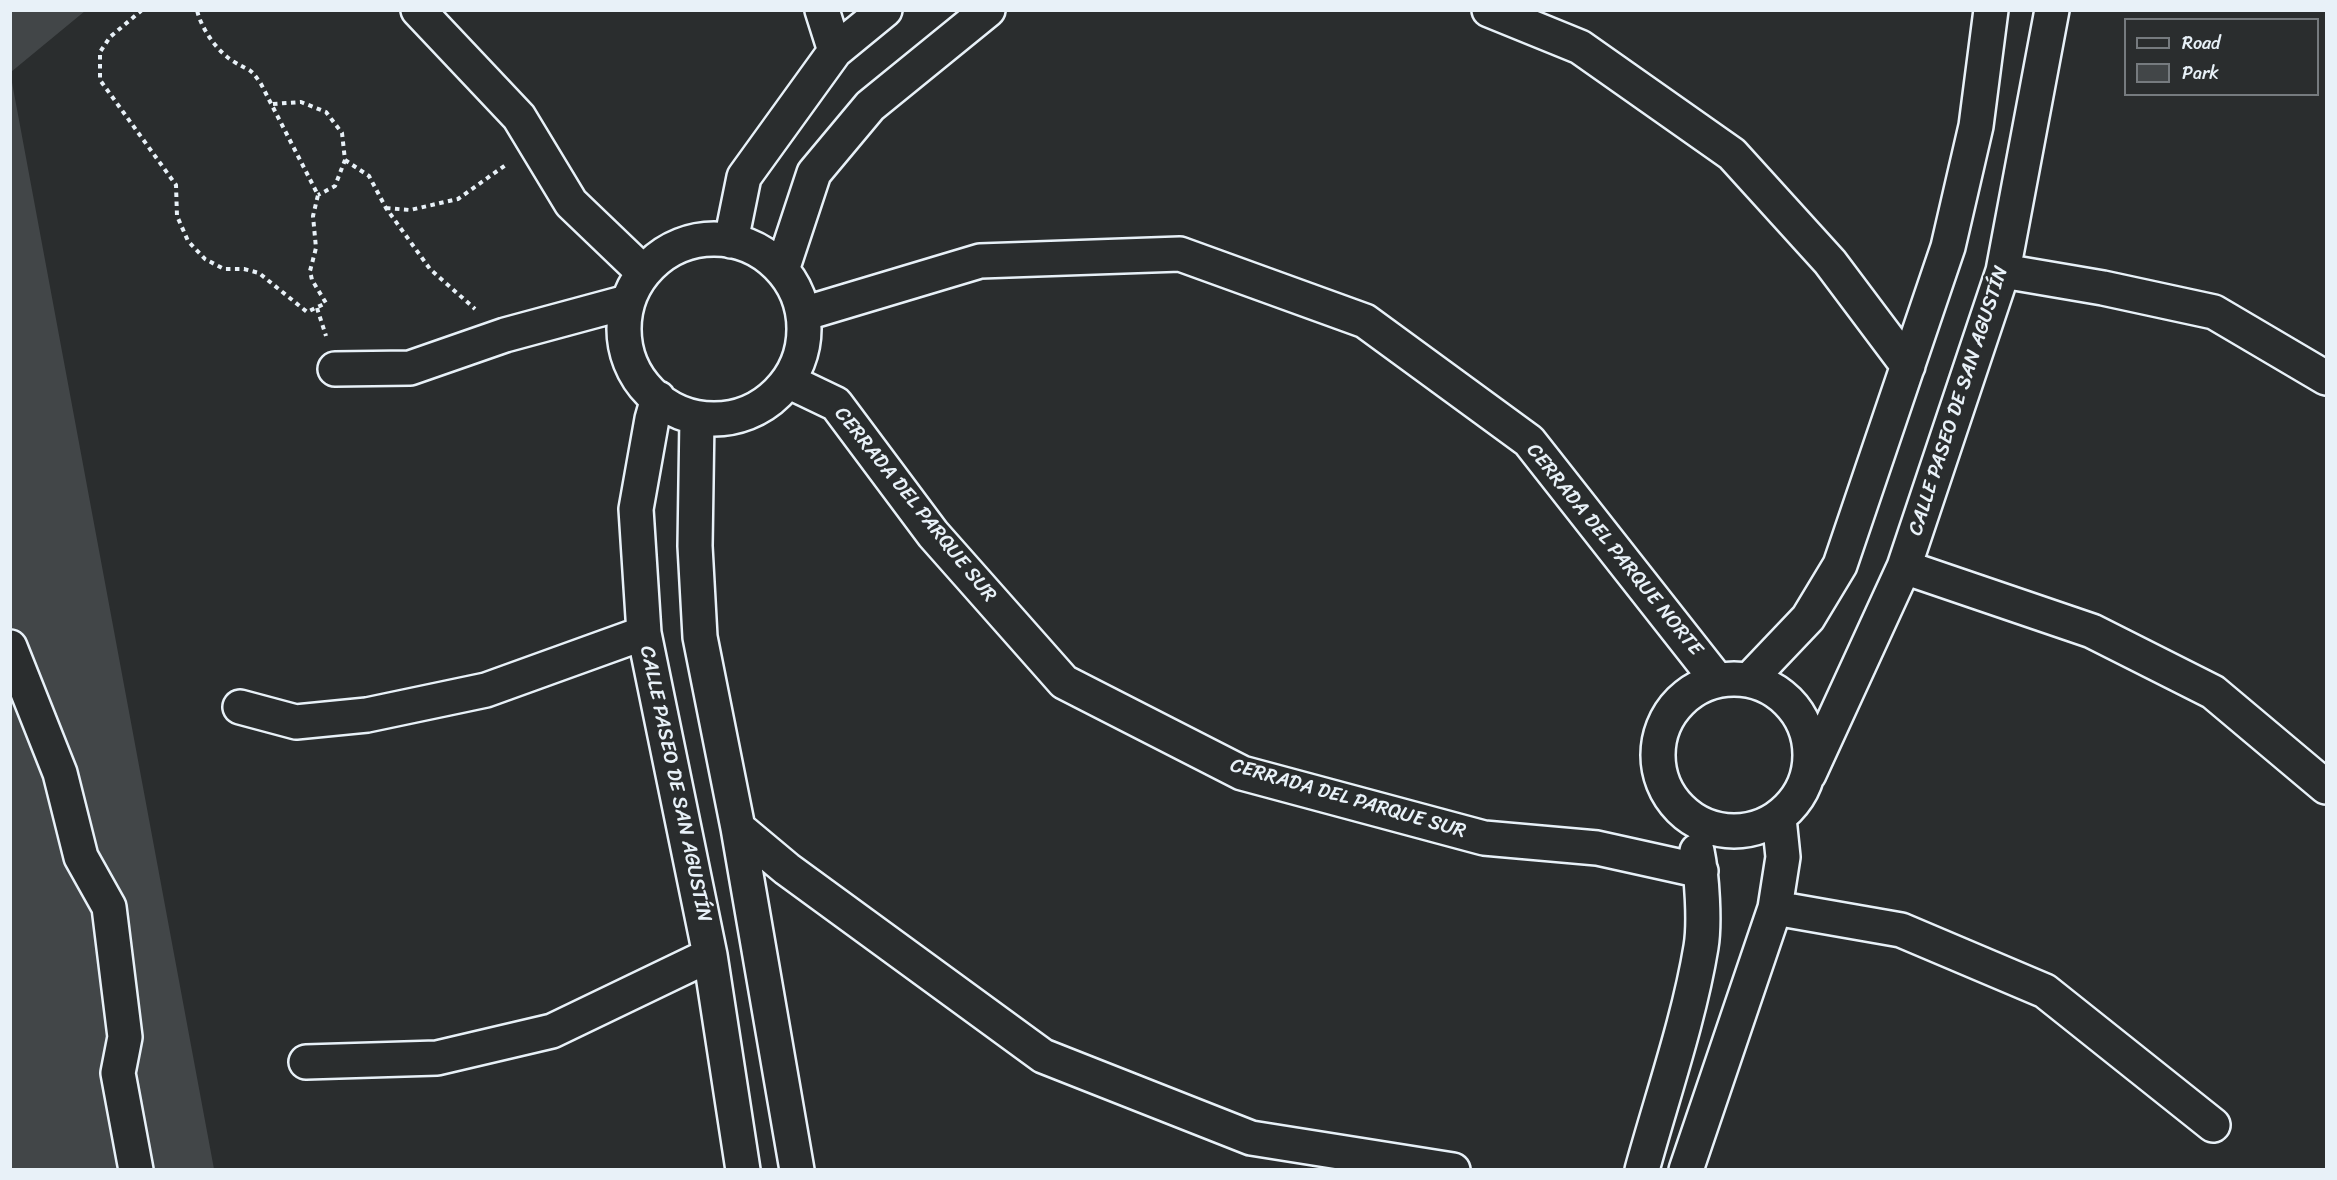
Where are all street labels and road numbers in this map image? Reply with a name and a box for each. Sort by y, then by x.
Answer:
street label: CALLE PASEO DE SAN AGUSTÍN [1904,263,2014,539]
street label: CERRADA DEL PARQUE SUR [829,403,1001,607]
street label: CERRADA DEL PARQUE NORTE [1521,439,1707,661]
street label: CALLE PASEO DE SAN AGUSTÍN [634,644,716,924]
street label: CERRADA DEL PARQUE SUR [1227,754,1469,844]

